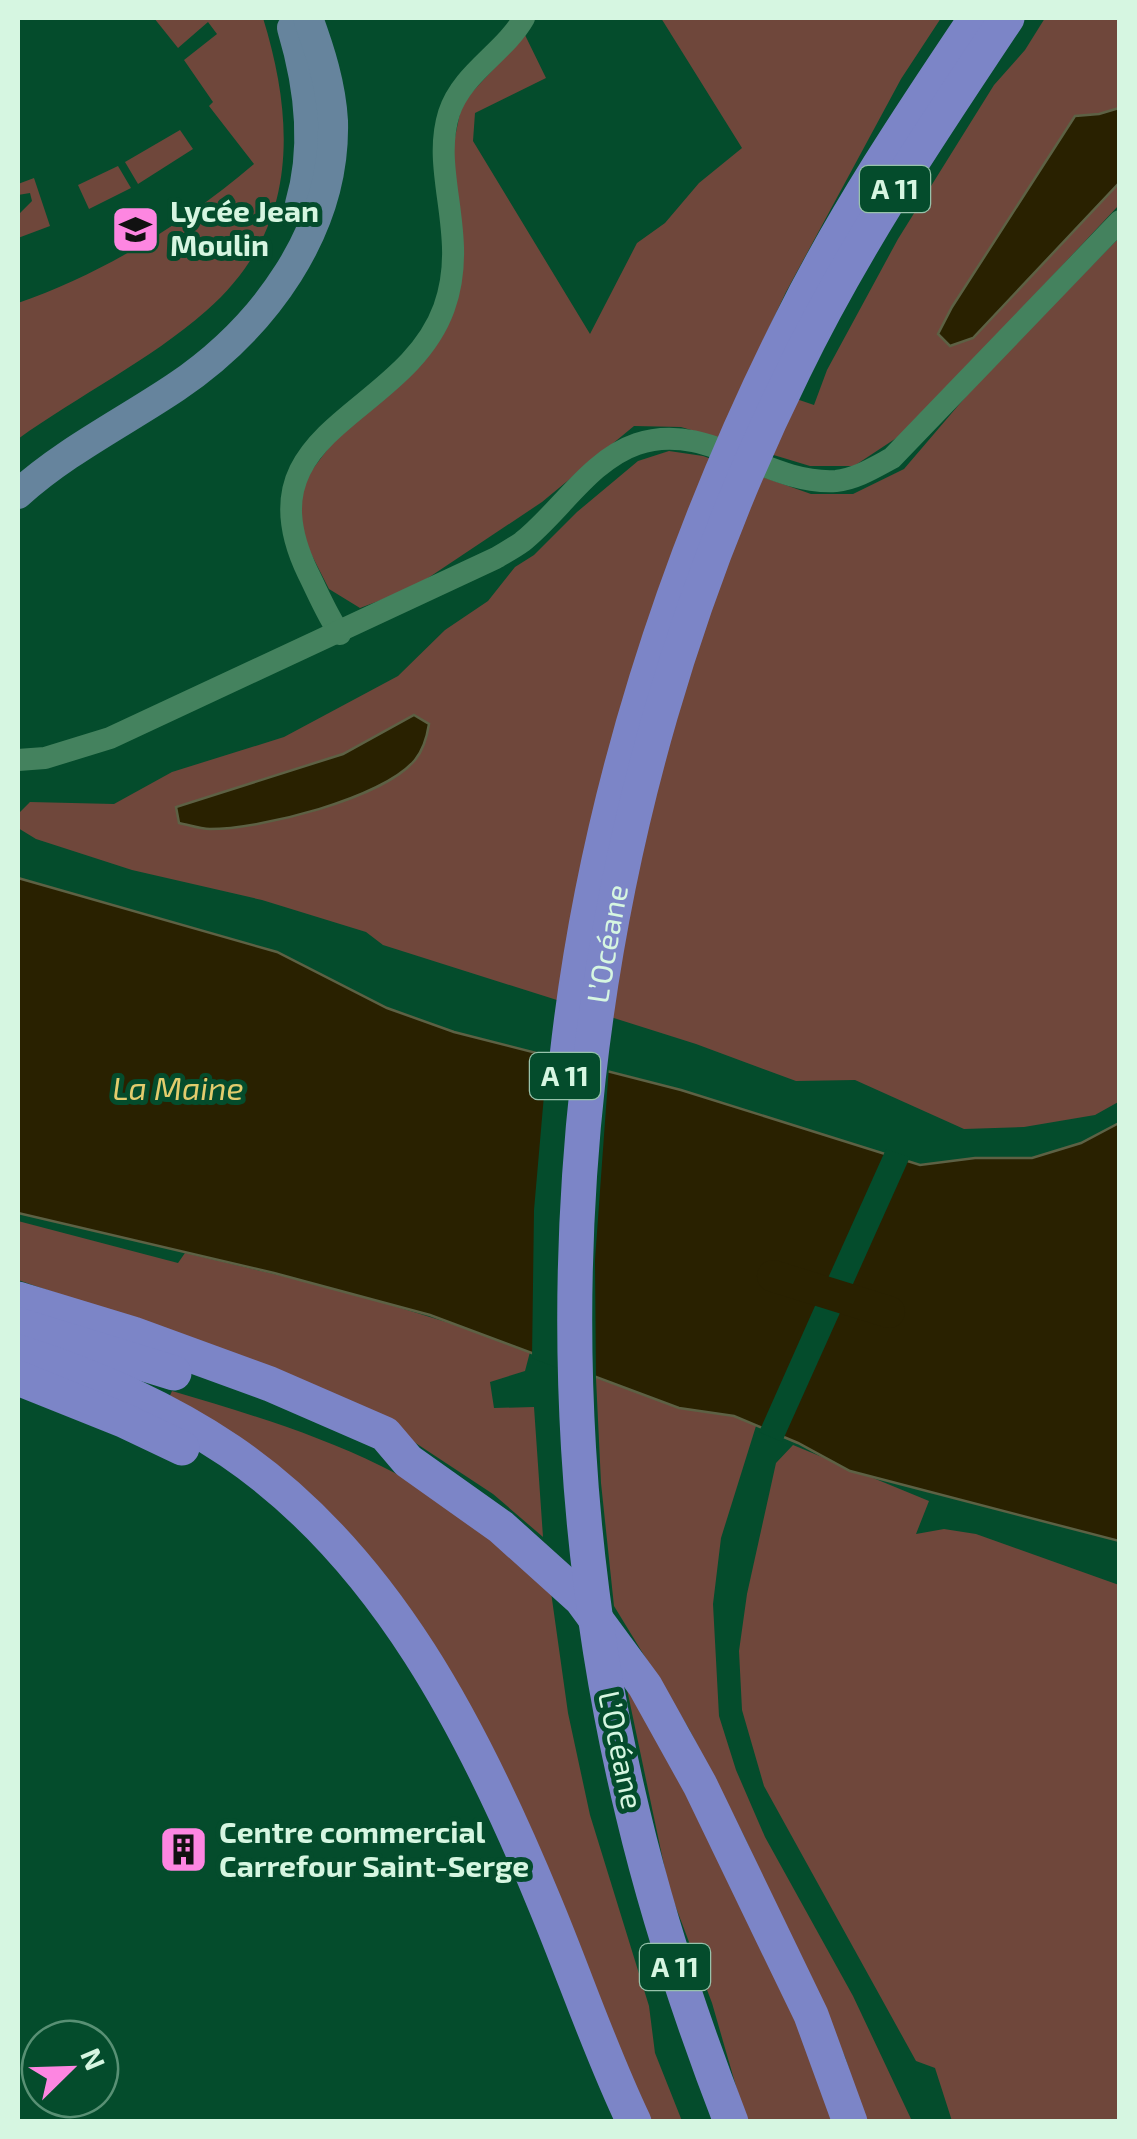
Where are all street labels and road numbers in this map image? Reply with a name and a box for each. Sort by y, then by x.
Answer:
road number: A 11 [860,166,930,212]
street label: L’Océane [578,881,634,1005]
road number: A 11 [530,1053,600,1099]
street label: L’Océane [592,1687,652,1812]
road number: A 11 [640,1944,710,1990]

